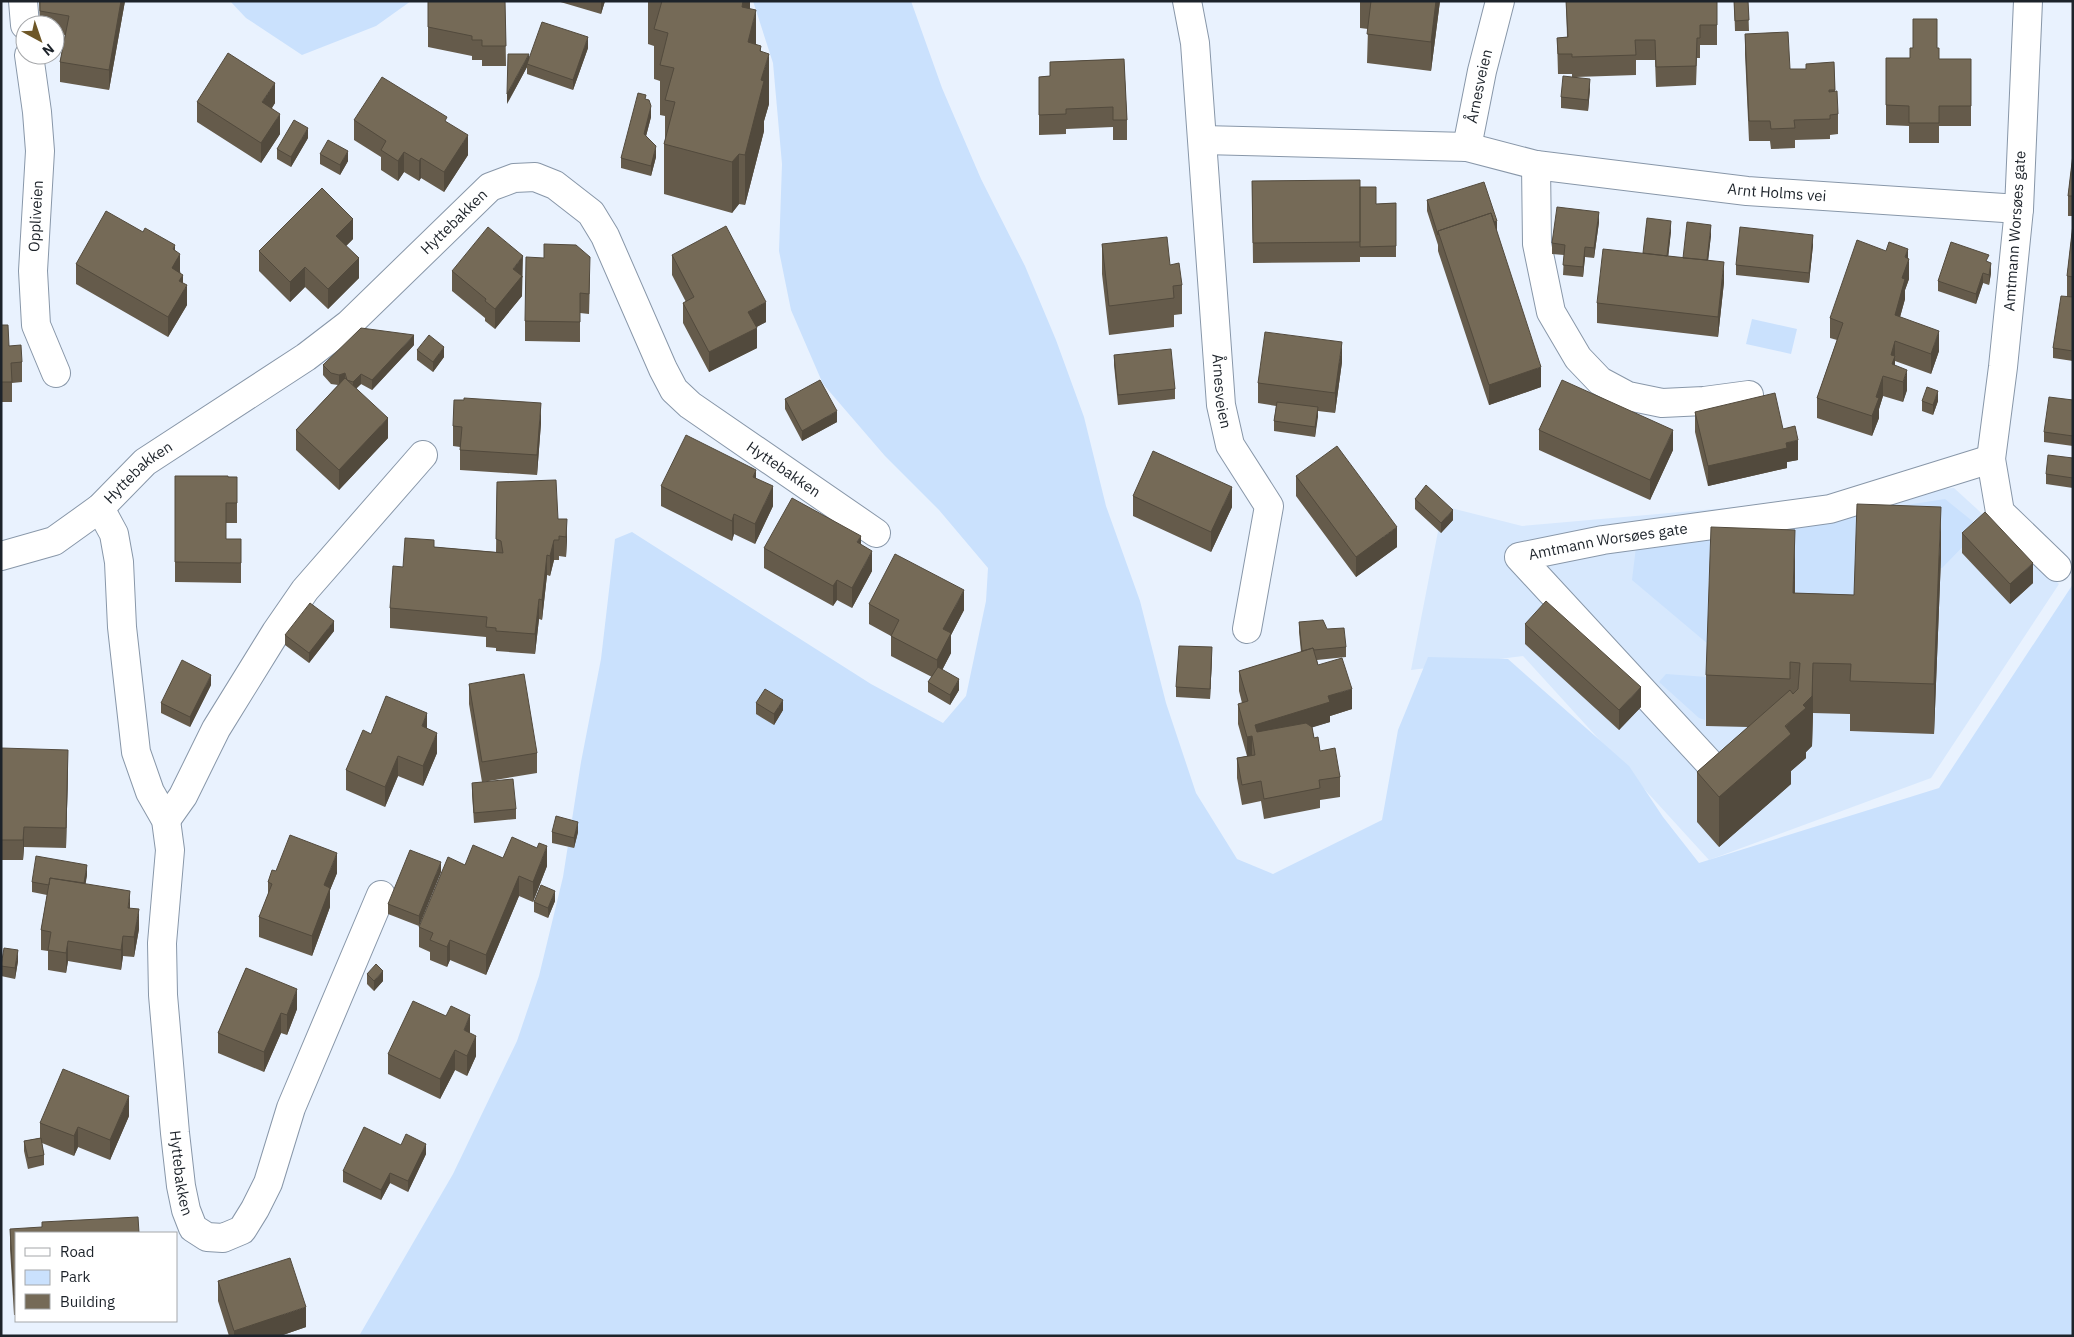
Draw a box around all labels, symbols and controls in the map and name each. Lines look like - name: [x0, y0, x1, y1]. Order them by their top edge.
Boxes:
- north arrow: [15, 15, 65, 65]
- text: N: [39, 40, 58, 60]
- street label: Årnesveien: [1462, 47, 1496, 125]
- street label: Amtmann Worsøes gate: [1999, 150, 2030, 312]
- street label: Arnt Holms vei: [1727, 179, 1827, 205]
- street label: Oppliveien: [24, 180, 47, 252]
- street label: Hyttebakken: [416, 185, 491, 258]
- street label: Årnesveien: [1208, 353, 1236, 430]
- street label: Hyttebakken: [99, 437, 176, 508]
- street label: Hyttebakken: [743, 437, 824, 501]
- street label: Amtmann Worsøes gate: [1527, 519, 1689, 564]
- street label: Hyttebakken: [166, 1129, 197, 1218]
- legend: [15, 1232, 178, 1322]
- text: Road: [60, 1242, 95, 1261]
- text: Park: [60, 1267, 90, 1286]
- text: Building: [60, 1292, 115, 1311]

